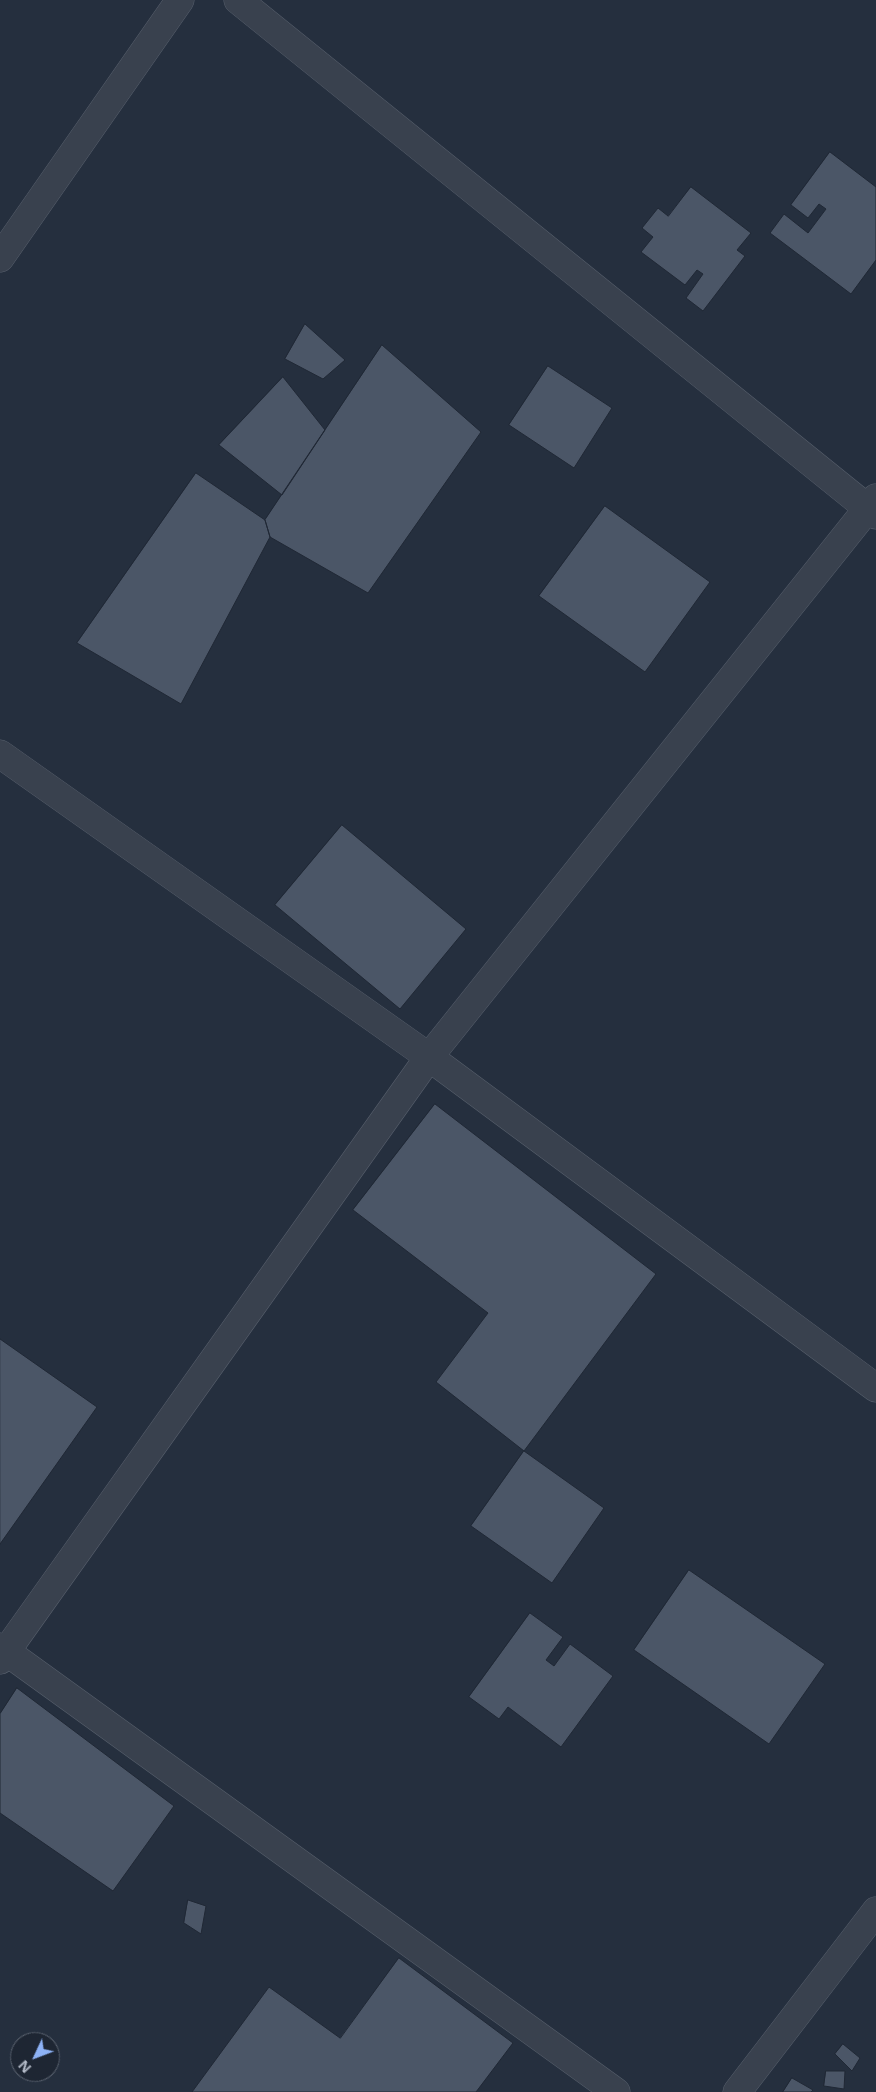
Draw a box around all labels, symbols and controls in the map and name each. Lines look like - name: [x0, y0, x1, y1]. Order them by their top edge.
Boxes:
- north arrow: [10, 2032, 60, 2082]
- text: N: [14, 2056, 35, 2078]

